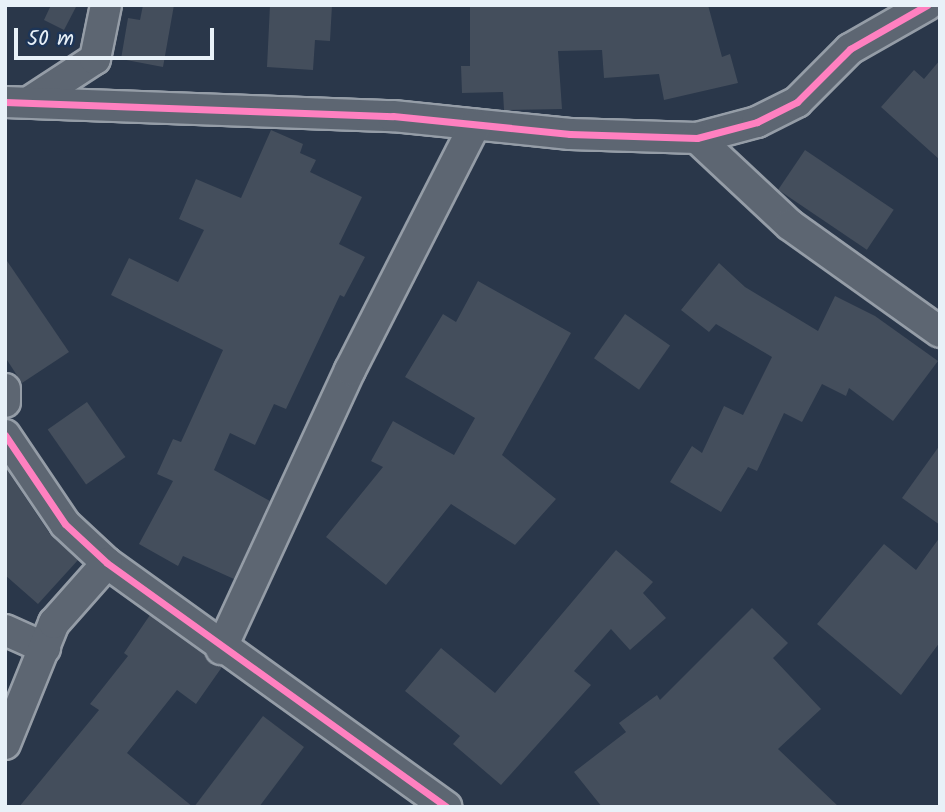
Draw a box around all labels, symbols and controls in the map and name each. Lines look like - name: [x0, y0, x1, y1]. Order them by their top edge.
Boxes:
- scale bar: [18, 14, 217, 58]
- text: 50 m: [27, 23, 74, 56]

